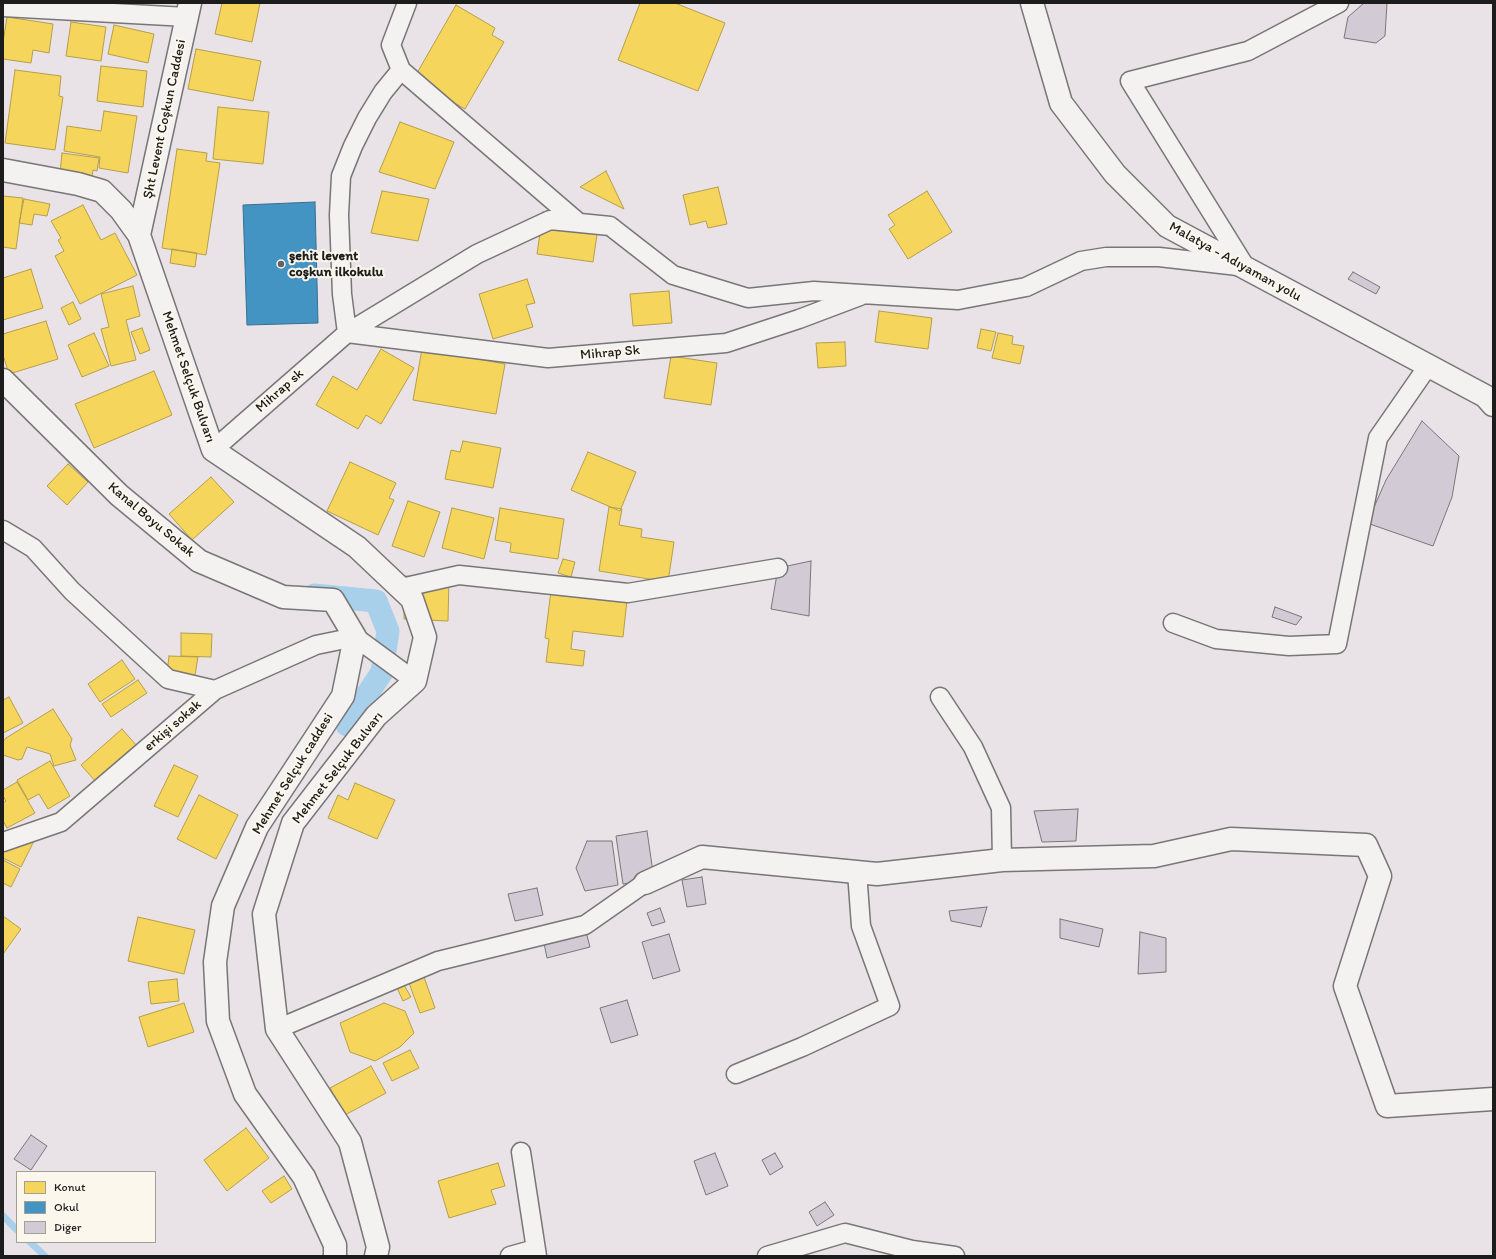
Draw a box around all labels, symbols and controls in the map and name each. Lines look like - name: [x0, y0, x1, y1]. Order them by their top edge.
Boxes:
- street label: Şht Levent Coşkun Caddesi: [140, 38, 190, 200]
- street label: Malatya - Adıyaman yolu: [1166, 219, 1304, 305]
- place label: şehit levent coşkun ilkokulu: [289, 248, 383, 280]
- marker: şehit levent coşkun ilkokulu: [276, 259, 286, 269]
- street label: Mehmet Selçuk Bulvarı: [158, 309, 218, 445]
- street label: Mihrap Sk: [579, 342, 641, 364]
- street label: Mihrap sk: [253, 366, 307, 416]
- street label: Kanal Boyu Sokak: [104, 479, 198, 561]
- street label: erkişi sokak: [141, 697, 205, 755]
- street label: Mehmet Selçuk Bulvarı: [289, 709, 387, 827]
- street label: Mehmet Selçuk caddesi: [249, 710, 337, 838]
- legend: [16, 1171, 156, 1243]
- text: Konut: [54, 1180, 86, 1194]
- text: Okul: [54, 1200, 79, 1214]
- text: Diğer: [54, 1220, 82, 1234]

